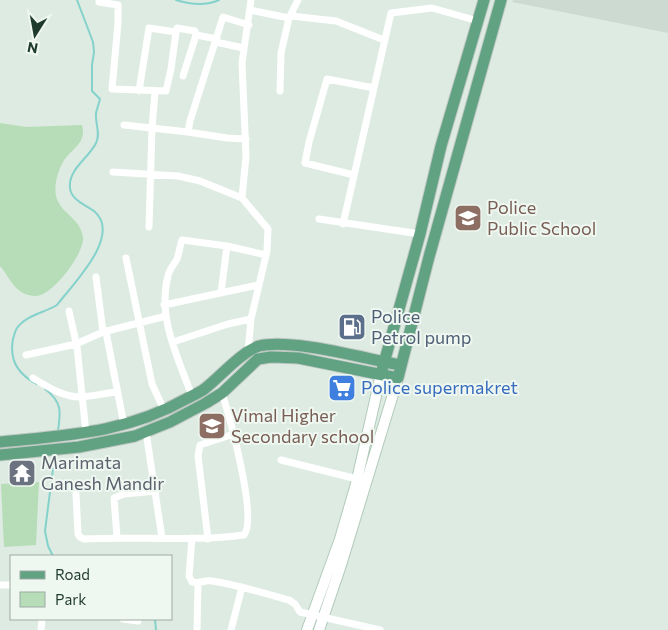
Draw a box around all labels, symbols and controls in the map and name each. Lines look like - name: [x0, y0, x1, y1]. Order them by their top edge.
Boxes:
- north arrow: [10, 10, 60, 60]
- text: N: [26, 39, 39, 58]
- place label: Police Public School: [487, 196, 596, 239]
- school or university icon: Police Public School: [453, 203, 483, 233]
- place label: Police Petrol pump: [371, 305, 471, 348]
- fuel station icon: Police Petrol pump: [337, 312, 367, 342]
- supermarket icon: Police supermakret: [327, 373, 357, 403]
- place label: Police supermakret: [361, 376, 518, 398]
- place label: Vimal Higher Secondary school: [231, 404, 374, 447]
- school or university icon: Vimal Higher Secondary school: [197, 411, 227, 441]
- place label: Marimata Ganesh Mandir: [41, 451, 164, 494]
- temple icon: Marimata Ganesh Mandir: [7, 458, 37, 488]
- legend: [10, 555, 172, 620]
- text: Road: [55, 565, 90, 583]
- text: Park: [55, 590, 86, 608]

